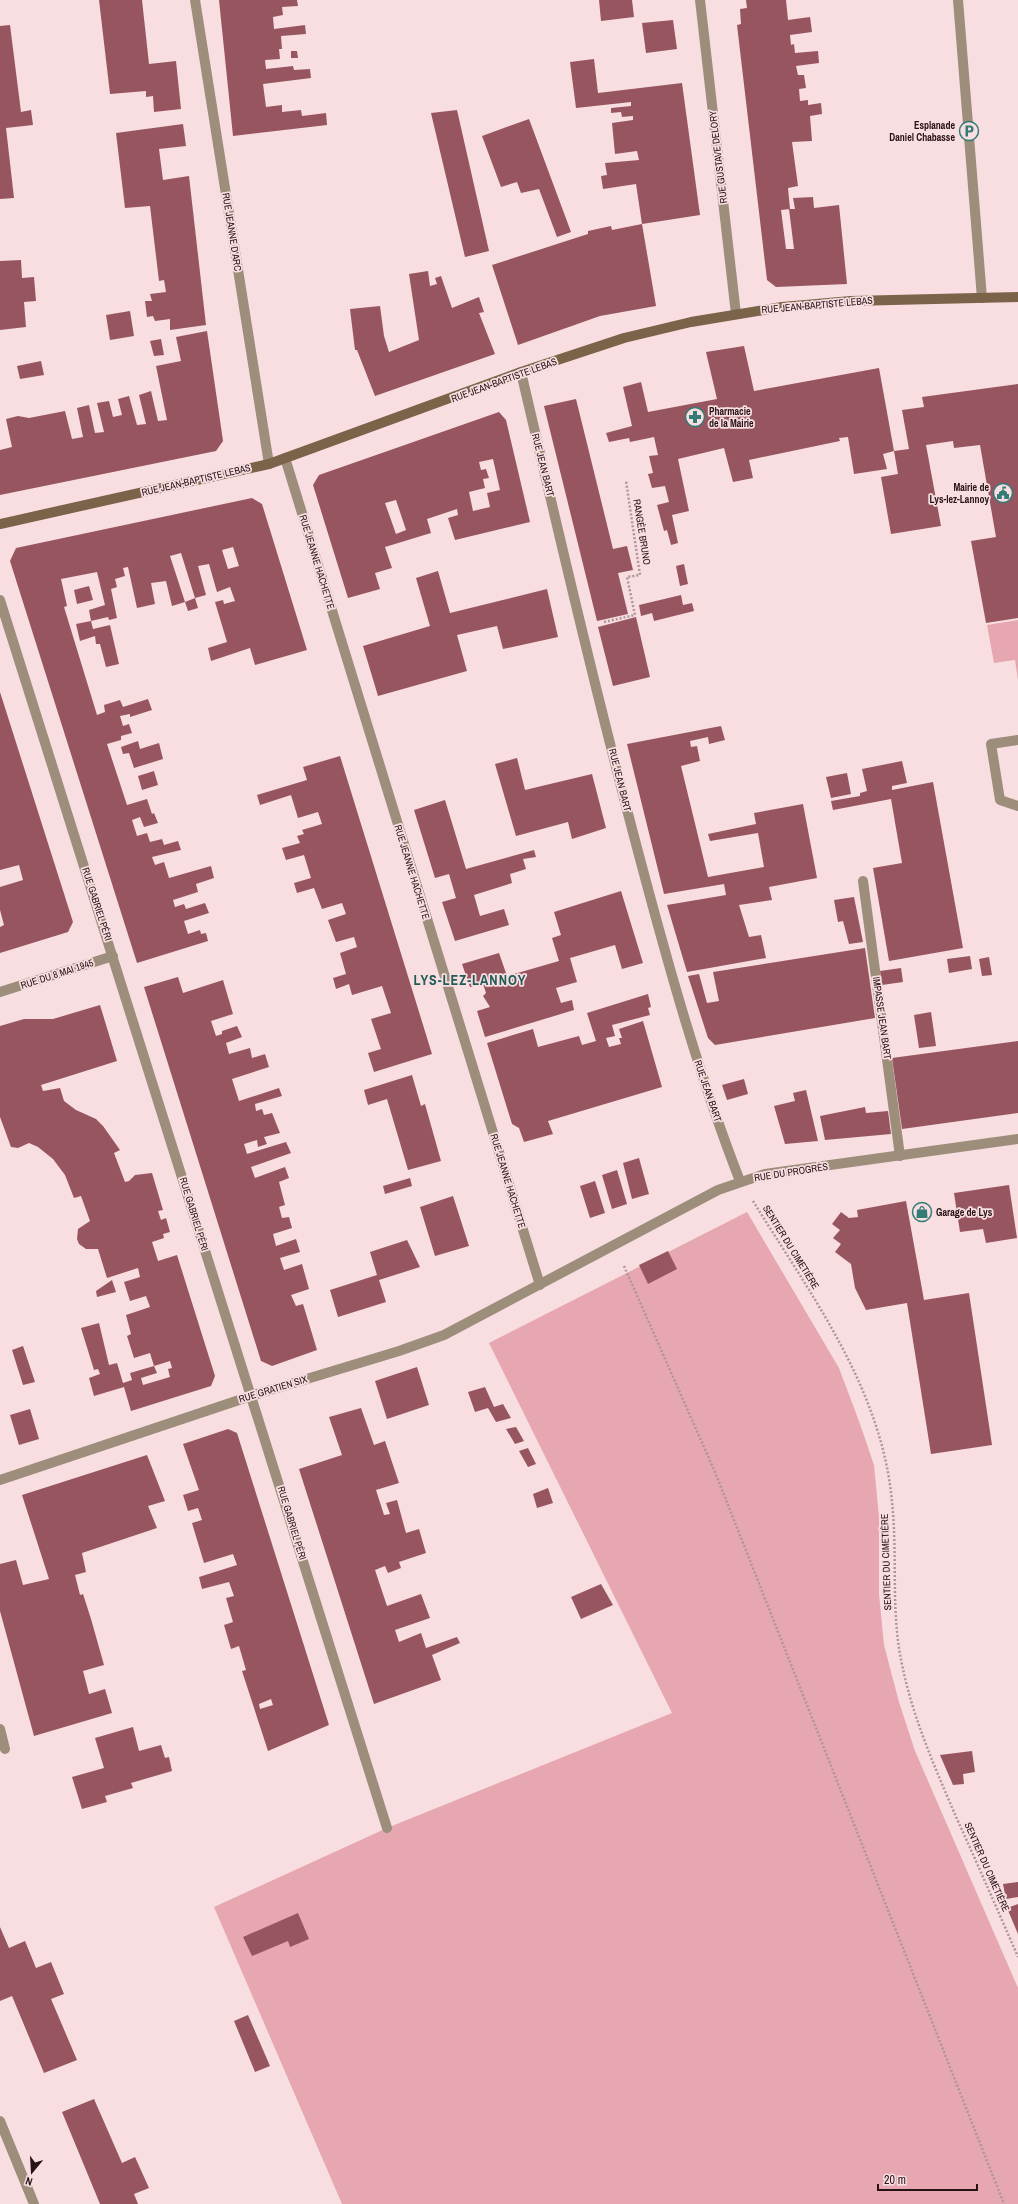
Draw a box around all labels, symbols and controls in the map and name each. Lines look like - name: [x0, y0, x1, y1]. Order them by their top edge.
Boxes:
- street label: RUE GUSTAVE DELORY: [706, 109, 730, 204]
- place label: Esplanade Daniel Chabasse: [889, 119, 955, 144]
- parking icon: Esplanade Daniel Chabasse: [958, 120, 980, 142]
- street label: RUE JEANNE D'ARC: [219, 192, 245, 272]
- street label: RUE JEAN-BAPTISTE LEBAS: [761, 294, 874, 316]
- street label: RUE JEAN-BAPTISTE LEBAS: [449, 355, 559, 405]
- place label: Pharmacie de la Mairie: [709, 405, 754, 430]
- pharmacy icon: Pharmacie de la Mairie: [684, 406, 706, 428]
- street label: RUE JEAN BART: [529, 432, 557, 498]
- street label: RUE JEAN-BAPTISTE LEBAS: [140, 461, 252, 499]
- place label: Mairie de Lys-lez-Lannoy: [930, 481, 989, 506]
- public building icon: Mairie de Lys-lez-Lannoy: [992, 482, 1014, 504]
- street label: RANGÉE BRUNO: [630, 498, 654, 566]
- street label: RUE JEANNE HACHETTE: [296, 513, 338, 611]
- street label: RUE JEAN BART: [606, 747, 634, 813]
- street label: RUE JEANNE HACHETTE: [391, 823, 433, 921]
- street label: RUE GABRIEL PÉRI: [79, 866, 115, 942]
- street label: RUE DU 8 MAI 1945: [19, 956, 95, 992]
- district label: LYS-LEZ-LANNOY: [413, 971, 527, 989]
- street label: IMPASSE JEAN BART: [870, 976, 894, 1060]
- street label: RUE JEAN BART: [691, 1058, 725, 1124]
- street label: RUE JEANNE HACHETTE: [487, 1132, 529, 1230]
- street label: RUE DU PROGRÈS: [753, 1160, 829, 1184]
- street label: RUE GABRIEL PÉRI: [177, 1176, 211, 1252]
- shop icon: Garage de Lys: [911, 1201, 933, 1223]
- street label: SENTIER DU CIMETIÈRE: [760, 1203, 822, 1291]
- place label: Garage de Lys: [936, 1206, 993, 1219]
- street label: RUE GRATIEN SIX: [237, 1372, 309, 1406]
- street label: RUE GABRIEL PÉRI: [275, 1485, 309, 1561]
- street label: SENTIER DU CIMETIÈRE: [878, 1514, 894, 1610]
- street label: SENTIER DU CIMETIÈRE: [961, 1820, 1013, 1914]
- north arrow: [12, 2152, 52, 2192]
- scale bar: [878, 2166, 977, 2192]
- text: 20 m: [884, 2172, 906, 2188]
- text: N: [24, 2174, 34, 2189]

